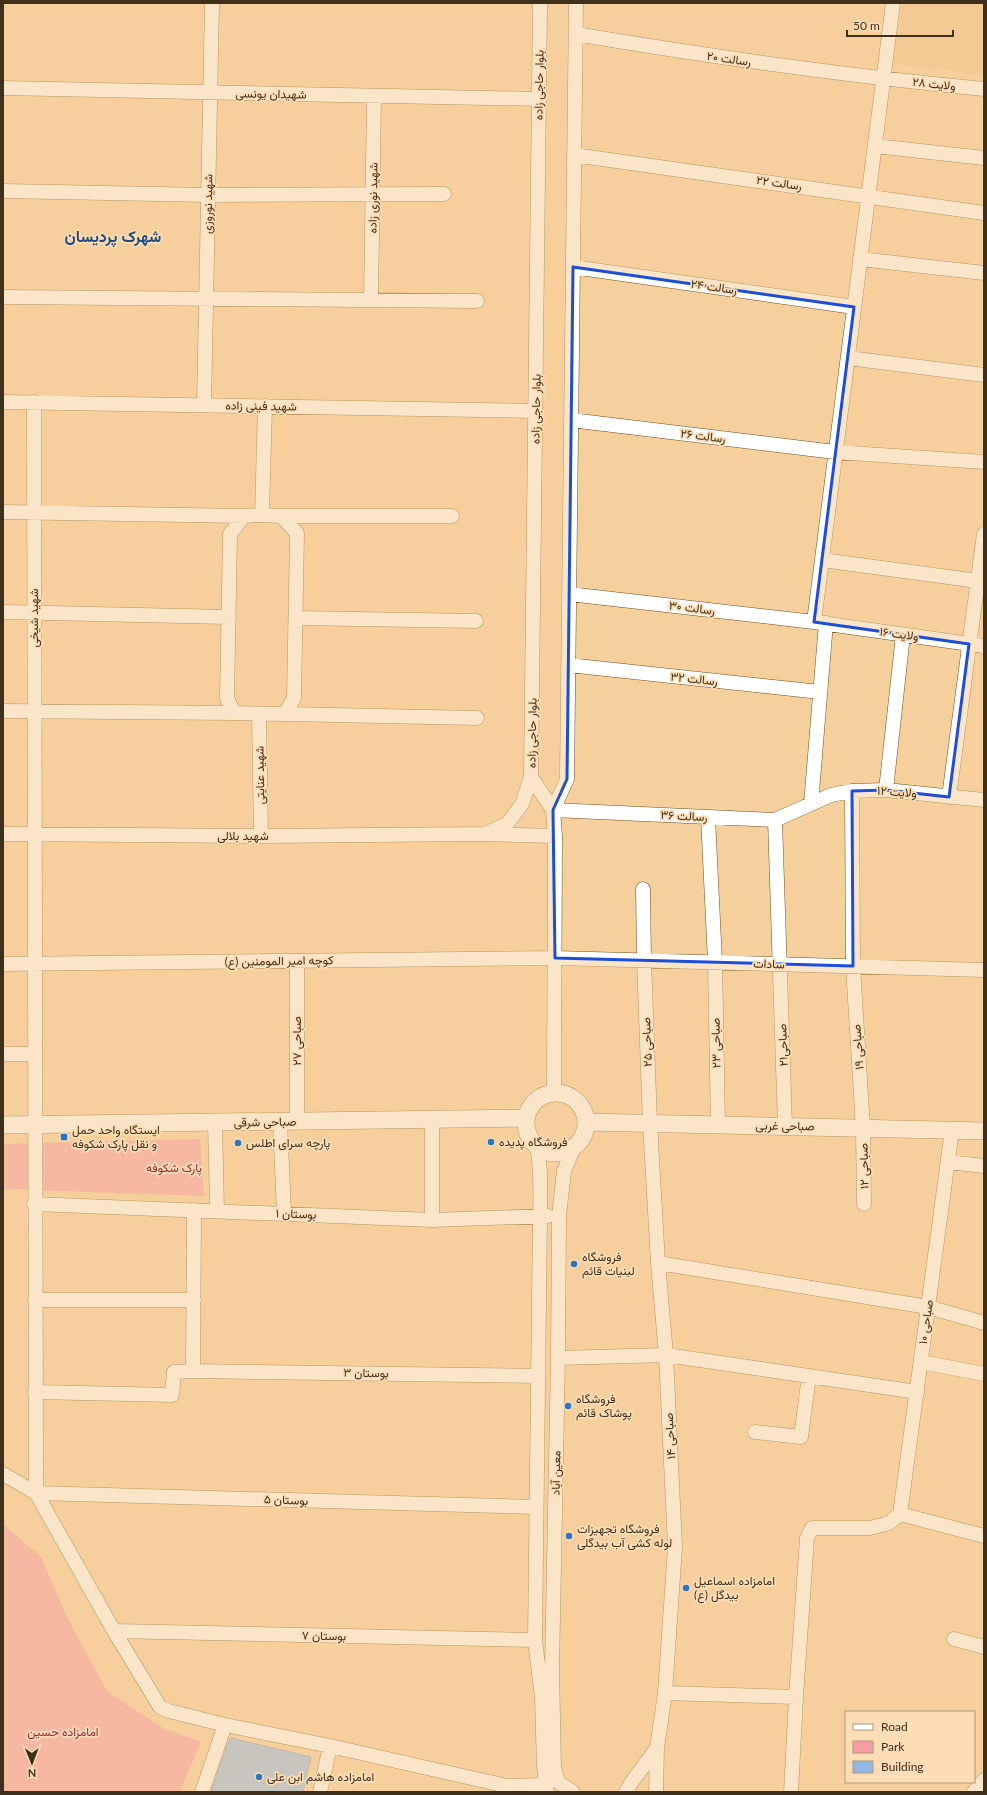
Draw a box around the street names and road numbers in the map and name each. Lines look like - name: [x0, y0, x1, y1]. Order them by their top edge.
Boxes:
- street label: رسالت ۲۰: [706, 48, 752, 70]
- street label: بلوار حاجی زاده: [530, 50, 548, 120]
- street label: ولایت ۲۸: [912, 74, 956, 94]
- street label: شهیدان یونسی: [235, 85, 307, 103]
- street label: شهید نوری زاده: [364, 162, 382, 234]
- street label: رسالت ۲۲: [755, 172, 803, 194]
- street label: شهید نوروزی: [199, 174, 217, 234]
- street label: رسالت ۲۴: [690, 276, 738, 298]
- street label: بلوار حاجی زاده: [527, 374, 545, 444]
- street label: شهید فینی زاده: [225, 397, 297, 415]
- street label: رسالت ۲۶: [679, 425, 727, 447]
- street label: شهید شیخی: [26, 588, 42, 648]
- street label: رسالت ۳۰: [668, 597, 716, 619]
- street label: ولایت ۱۶: [878, 623, 920, 645]
- street label: رسالت ۳۲: [669, 669, 719, 689]
- street label: بلوار حاجی زاده: [523, 698, 541, 768]
- street label: شهید عنایتی: [251, 746, 269, 804]
- street label: ولایت ۱۲: [877, 783, 917, 801]
- street label: رسالت ۳۶: [660, 807, 708, 825]
- street label: شهید بلالی: [217, 828, 269, 844]
- street label: کوچه امیر المومنین (ع): [224, 952, 334, 971]
- street label: سادات: [753, 955, 785, 972]
- street label: صباحی ۲۷: [289, 1016, 305, 1066]
- street label: صباحی ۲۵: [638, 1017, 656, 1067]
- street label: صباحی ۲۳: [708, 1018, 724, 1068]
- street label: صباحی۲۱: [774, 1023, 792, 1067]
- street label: صباحی ۱۹: [848, 1024, 868, 1070]
- street label: صباحی شرقی: [233, 1113, 297, 1131]
- street label: صباحی غربی: [755, 1117, 815, 1135]
- street label: صباحی ۱۲: [856, 1143, 872, 1189]
- street label: بوستان ۱: [275, 1205, 317, 1223]
- street label: صباحی ۱۰: [915, 1299, 937, 1345]
- street label: بوستان ۳: [343, 1365, 389, 1381]
- street label: صباحی ۱۴: [661, 1412, 679, 1460]
- street label: معین آباد: [548, 1450, 564, 1496]
- street label: بوستان ۵: [264, 1491, 308, 1509]
- street label: بوستان ۷: [302, 1628, 346, 1644]

